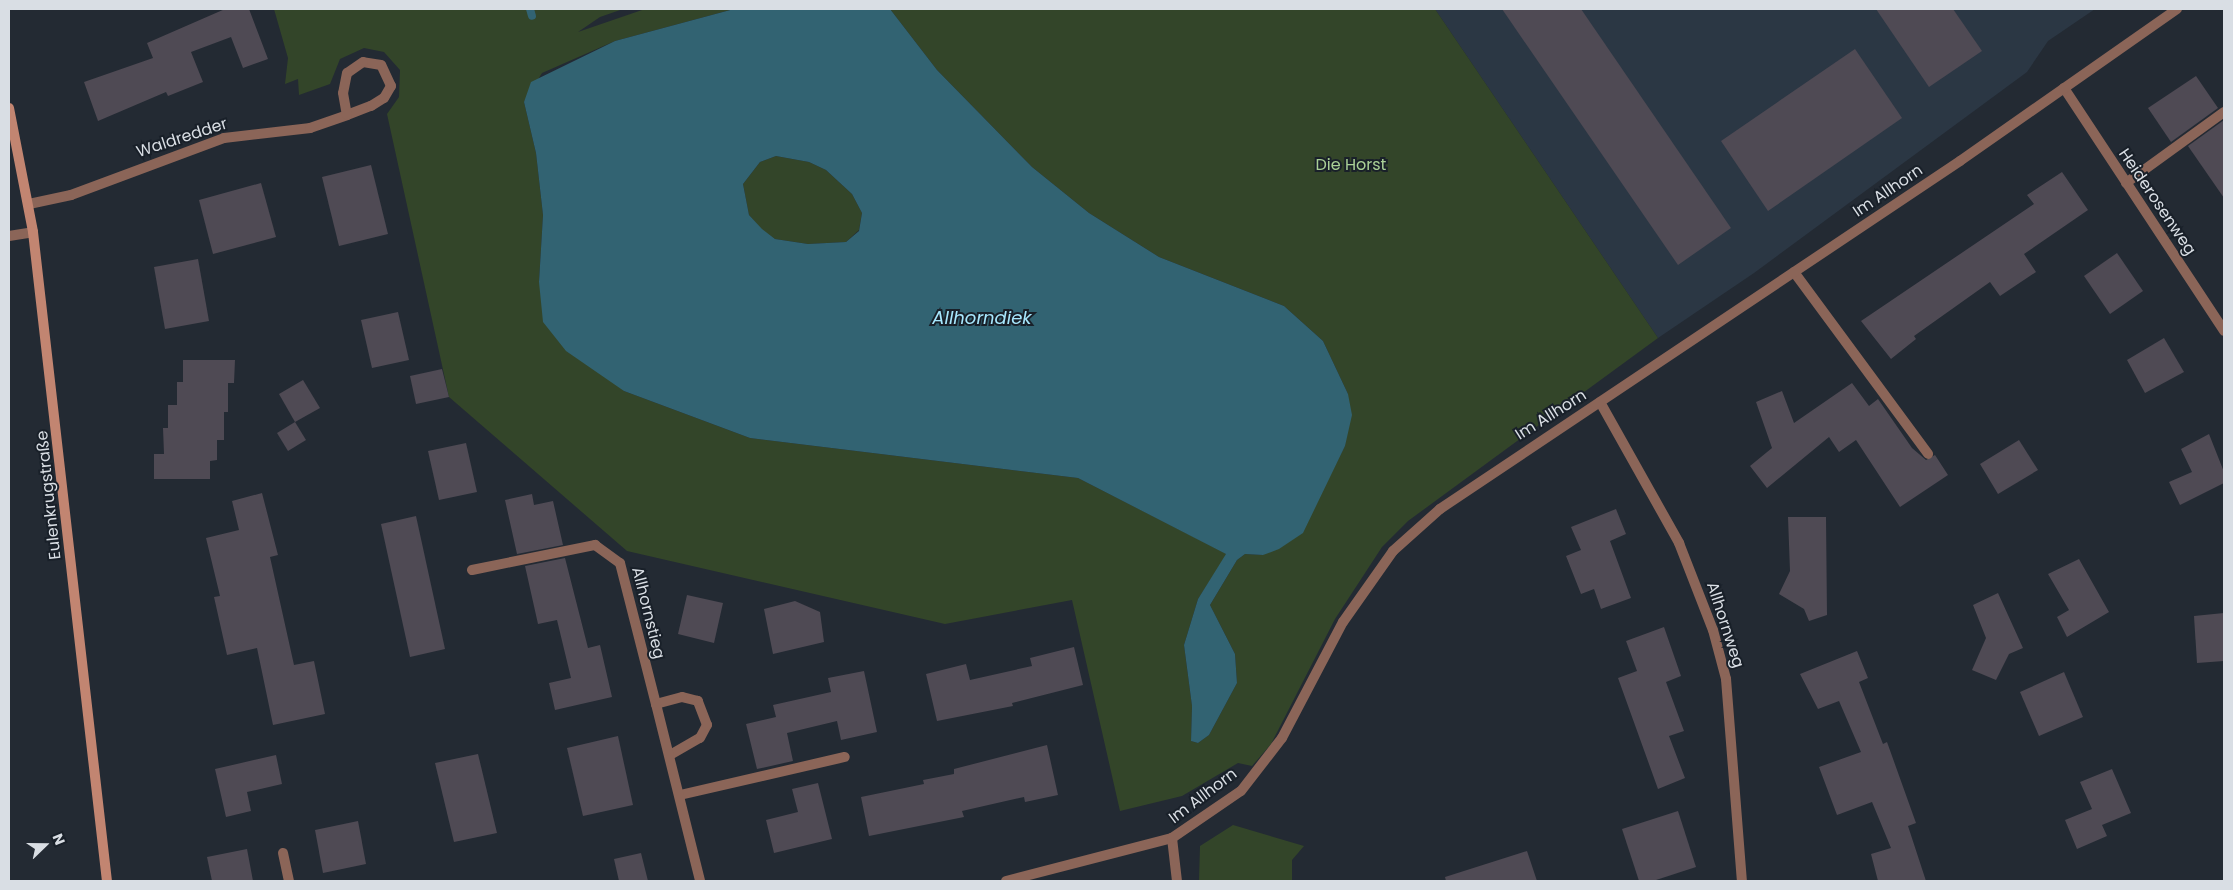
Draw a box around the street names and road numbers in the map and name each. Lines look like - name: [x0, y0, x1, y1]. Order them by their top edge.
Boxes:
- street label: Waldredder: [134, 114, 230, 162]
- street label: Heiderosenweg: [2114, 145, 2200, 259]
- street label: Im Allhorn: [1849, 161, 1927, 221]
- street label: Im Allhorn: [1512, 386, 1590, 444]
- street label: Eulenkrugstraße: [33, 430, 65, 560]
- street label: Allhornstieg: [627, 565, 669, 661]
- street label: Allhornweg: [1702, 580, 1748, 670]
- street label: Im Allhorn: [1165, 764, 1241, 828]

